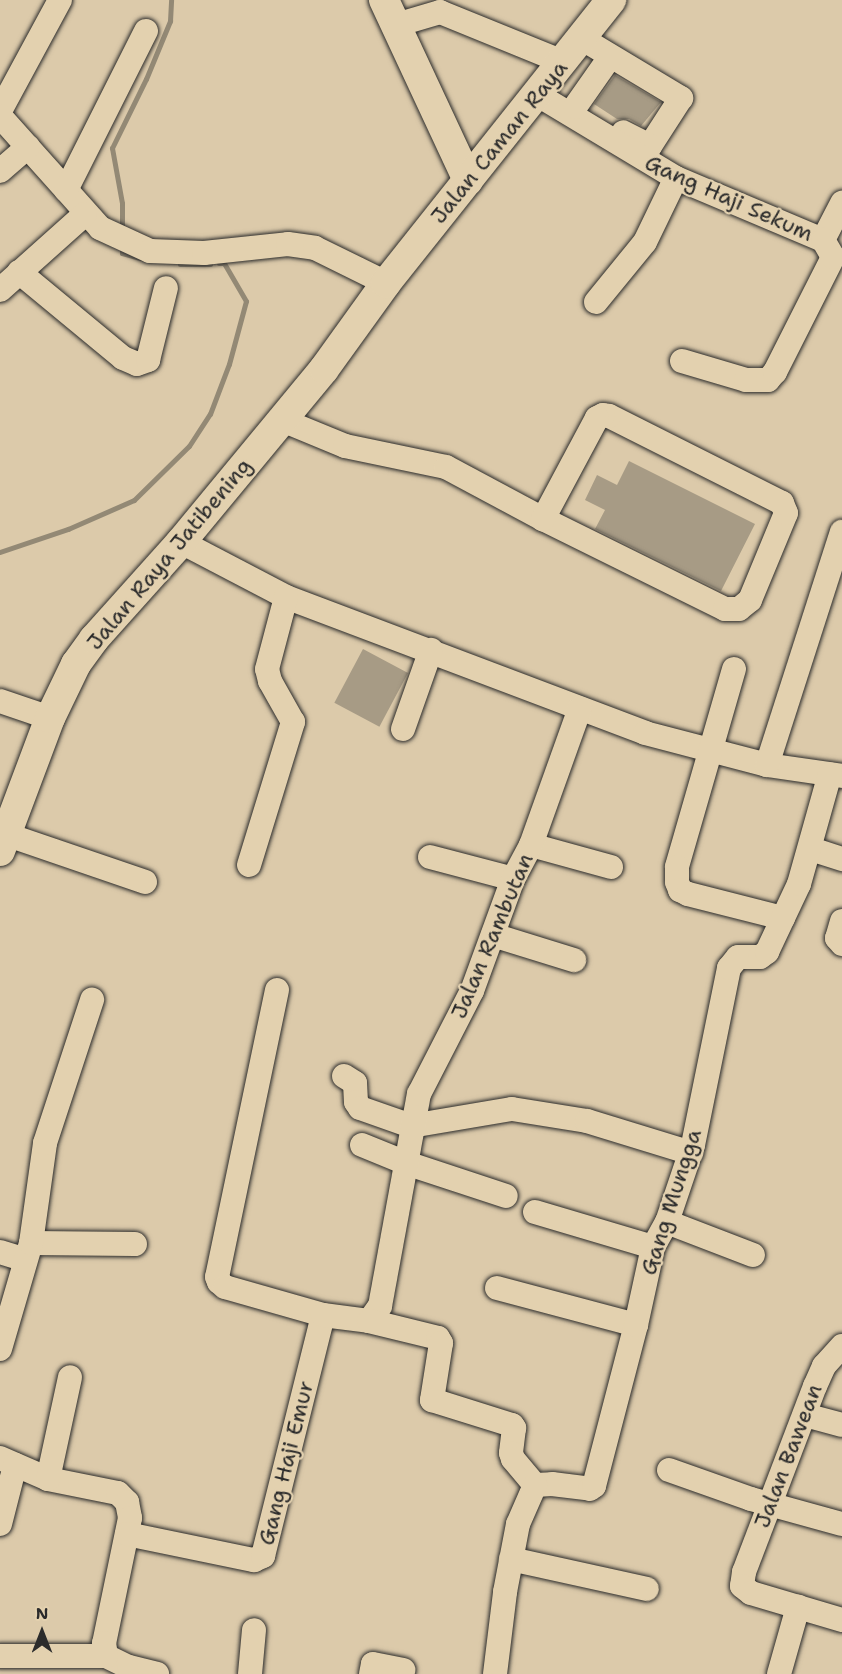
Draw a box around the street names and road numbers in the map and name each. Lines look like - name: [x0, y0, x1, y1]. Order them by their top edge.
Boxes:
- street label: Jalan Caman Raya: [425, 55, 573, 229]
- street label: Gang Haji Sekum: [641, 149, 817, 247]
- street label: Jalan Raya Jatibening: [81, 453, 257, 655]
- street label: Jalan Rambutan: [445, 849, 539, 1023]
- street label: Gang Mungga: [635, 1126, 707, 1278]
- street label: Gang Haji Emur: [253, 1378, 319, 1548]
- street label: Jalan Bawean: [748, 1380, 828, 1532]

